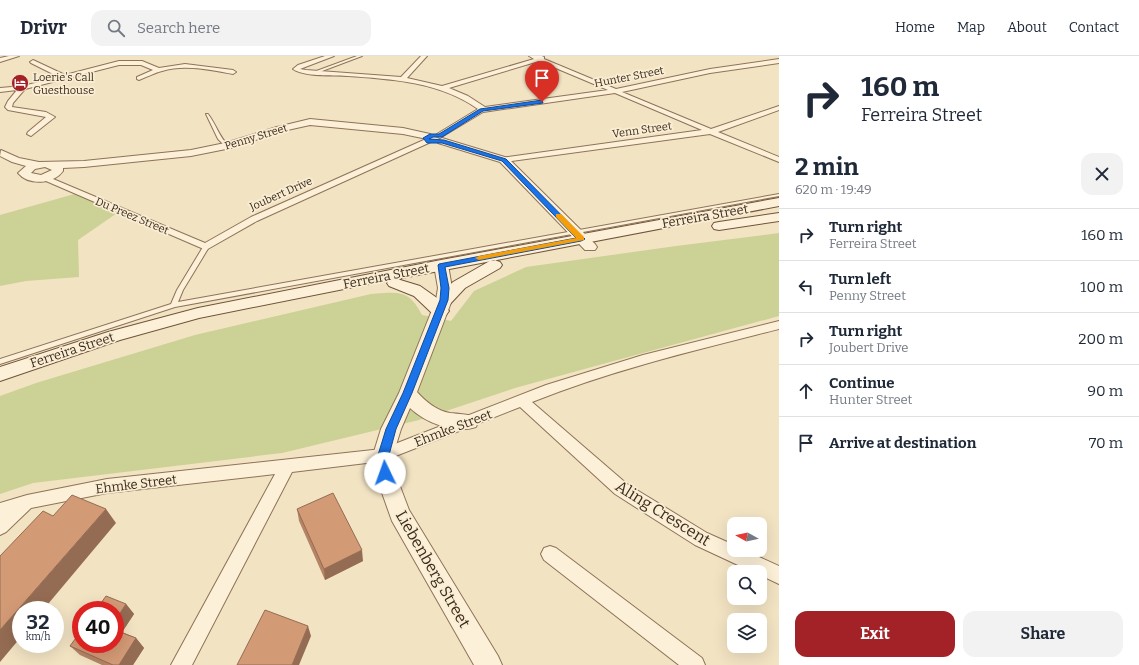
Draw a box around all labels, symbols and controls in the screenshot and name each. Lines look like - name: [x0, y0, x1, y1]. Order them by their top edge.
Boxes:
- search box: [91, 10, 371, 46]
- text: Drivr: [20, 16, 67, 39]
- icon: search: [105, 17, 127, 39]
- text: Search here: [137, 19, 220, 37]
- text: Home: [895, 19, 935, 36]
- text: Map: [957, 19, 985, 36]
- text: About: [1007, 19, 1047, 36]
- text: Contact: [1069, 19, 1119, 36]
- pin: [525, 61, 559, 102]
- street label: Hunter Street: [593, 64, 665, 90]
- icon: arrive: [531, 67, 553, 89]
- text: 160 m: [861, 70, 939, 103]
- place label: Loerie's Call Guesthouse: [33, 71, 94, 97]
- icon: right: [795, 72, 847, 124]
- hotel icon: Loerie's Call Guesthouse: [10, 73, 30, 93]
- text: Ferreira Street: [861, 104, 982, 126]
- street label: Venn Street: [611, 119, 673, 141]
- street label: Penny Street: [223, 121, 289, 153]
- text: 2 min: [795, 153, 859, 181]
- button: close: [1081, 153, 1123, 195]
- street label: Joubert Drive: [247, 174, 314, 214]
- text: 620 m · 19:49: [795, 182, 872, 197]
- street label: Du Preez Street: [93, 195, 171, 237]
- street label: Ferreira Street: [661, 201, 750, 231]
- text: Turn right: [829, 218, 902, 236]
- icon: right: [795, 224, 817, 246]
- text: 160 m: [1081, 226, 1123, 244]
- text: Ferreira Street: [829, 236, 917, 251]
- street label: Ferreira Street: [342, 260, 431, 292]
- text: Turn left: [829, 270, 891, 288]
- icon: left: [795, 276, 817, 298]
- text: 100 m: [1080, 278, 1123, 296]
- text: Penny Street: [829, 288, 906, 303]
- text: Turn right: [829, 322, 902, 340]
- icon: right: [795, 328, 817, 350]
- street label: Ferreira Street: [28, 329, 116, 371]
- text: 200 m: [1078, 330, 1123, 348]
- text: Joubert Drive: [829, 340, 908, 355]
- text: Continue: [829, 374, 895, 392]
- icon: ahead: [795, 380, 817, 402]
- text: 90 m: [1087, 382, 1123, 400]
- text: Hunter Street: [829, 392, 912, 407]
- street label: Ehmke Street: [412, 406, 494, 450]
- icon: arrive: [795, 432, 817, 454]
- text: Arrive at destination: [829, 434, 976, 452]
- text: 70 m: [1089, 434, 1123, 452]
- position arrow: [364, 452, 406, 494]
- street label: Ehmke Street: [94, 472, 178, 496]
- street label: Aling Crescent: [612, 476, 714, 550]
- street label: Liebenberg Street: [392, 507, 474, 631]
- north arrow: [727, 517, 767, 557]
- map controls: [727, 517, 767, 653]
- button: search: [727, 565, 767, 605]
- speed limit sign: 40: [72, 601, 124, 653]
- text: 32: [27, 610, 49, 634]
- button: Exit: [795, 611, 955, 657]
- button: Share: [963, 611, 1123, 657]
- button: layers: [727, 613, 767, 653]
- text: km/h: [26, 631, 50, 643]

